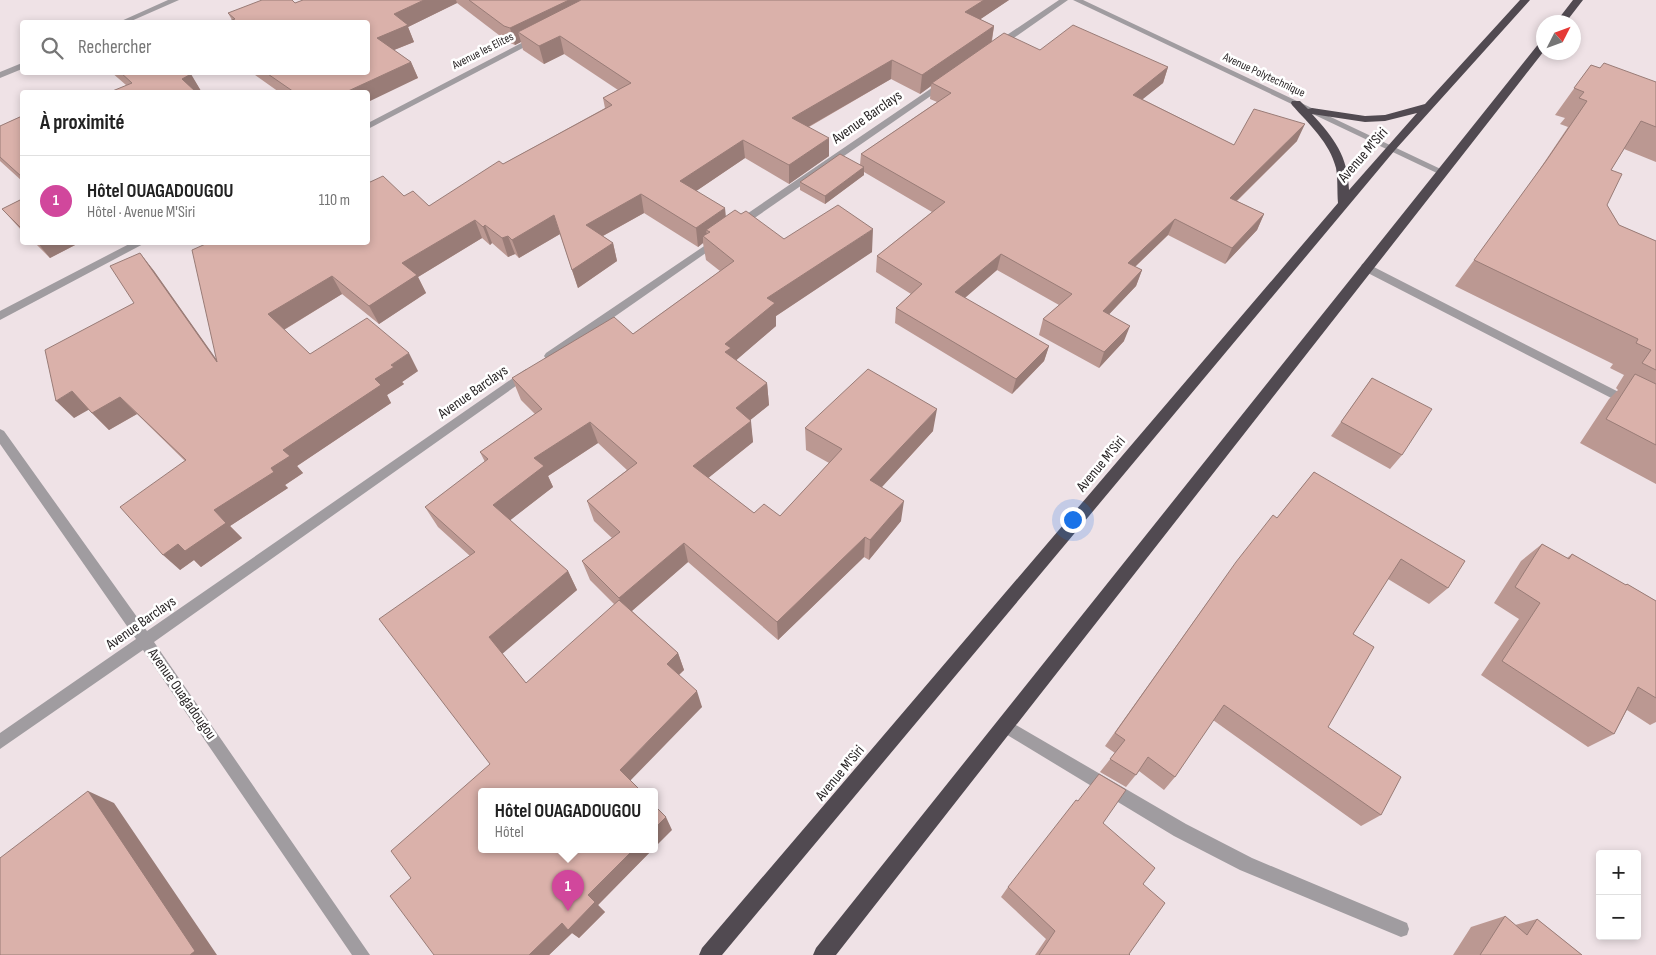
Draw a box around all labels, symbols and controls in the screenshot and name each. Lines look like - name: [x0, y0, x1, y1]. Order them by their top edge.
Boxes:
- north arrow: [1536, 15, 1581, 60]
- search box: [20, 20, 370, 75]
- street label: Avenue les Elites: [449, 29, 516, 73]
- icon: search: [38, 34, 66, 62]
- text: Rechercher: [78, 36, 152, 59]
- street label: Avenue Polytechnique: [1220, 49, 1308, 101]
- street label: Avenue Barclays: [827, 86, 906, 149]
- text: À proximité: [40, 110, 125, 135]
- street label: Avenue M'Siri: [1333, 123, 1392, 187]
- text: Hôtel OUAGADOUGOU: [87, 180, 233, 203]
- text: 1: [53, 191, 59, 210]
- text: 110 m: [319, 191, 350, 210]
- text: Hôtel · Avenue M'Siri: [87, 203, 195, 222]
- street label: Avenue Barclays: [433, 361, 512, 424]
- street label: Avenue M'Siri: [1072, 432, 1130, 496]
- your location: [1060, 507, 1086, 533]
- street label: Avenue Barclays: [101, 592, 180, 655]
- street label: Avenue Ouagadougou: [143, 644, 221, 743]
- street label: Avenue M'Siri: [811, 741, 869, 805]
- popup: [478, 788, 658, 853]
- text: Hôtel OUAGADOUGOU: [495, 800, 641, 823]
- text: Hôtel: [495, 823, 524, 842]
- map controls: [1596, 850, 1641, 940]
- button: +: [1596, 850, 1641, 895]
- pin: 1: [552, 870, 584, 911]
- button: −: [1596, 895, 1641, 940]

